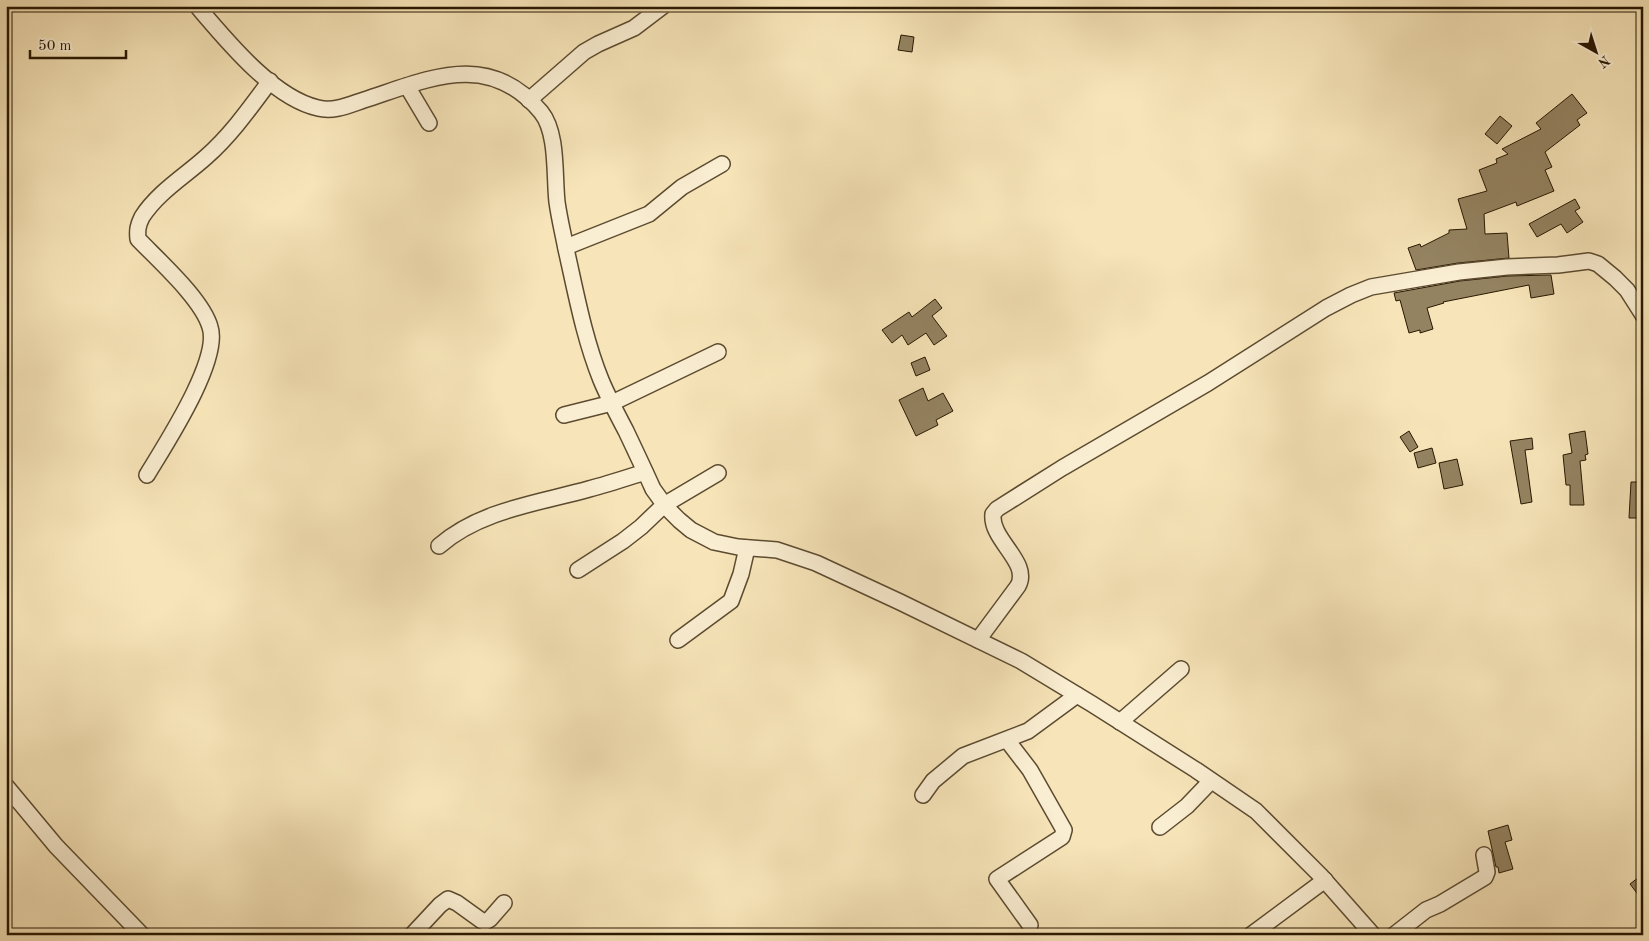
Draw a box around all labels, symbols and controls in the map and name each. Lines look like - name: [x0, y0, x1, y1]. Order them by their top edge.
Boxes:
- scale bar: [30, 28, 126, 60]
- north arrow: [1572, 28, 1622, 78]
- text: 50 m: [38, 39, 72, 54]
- text: N: [1595, 53, 1612, 70]

